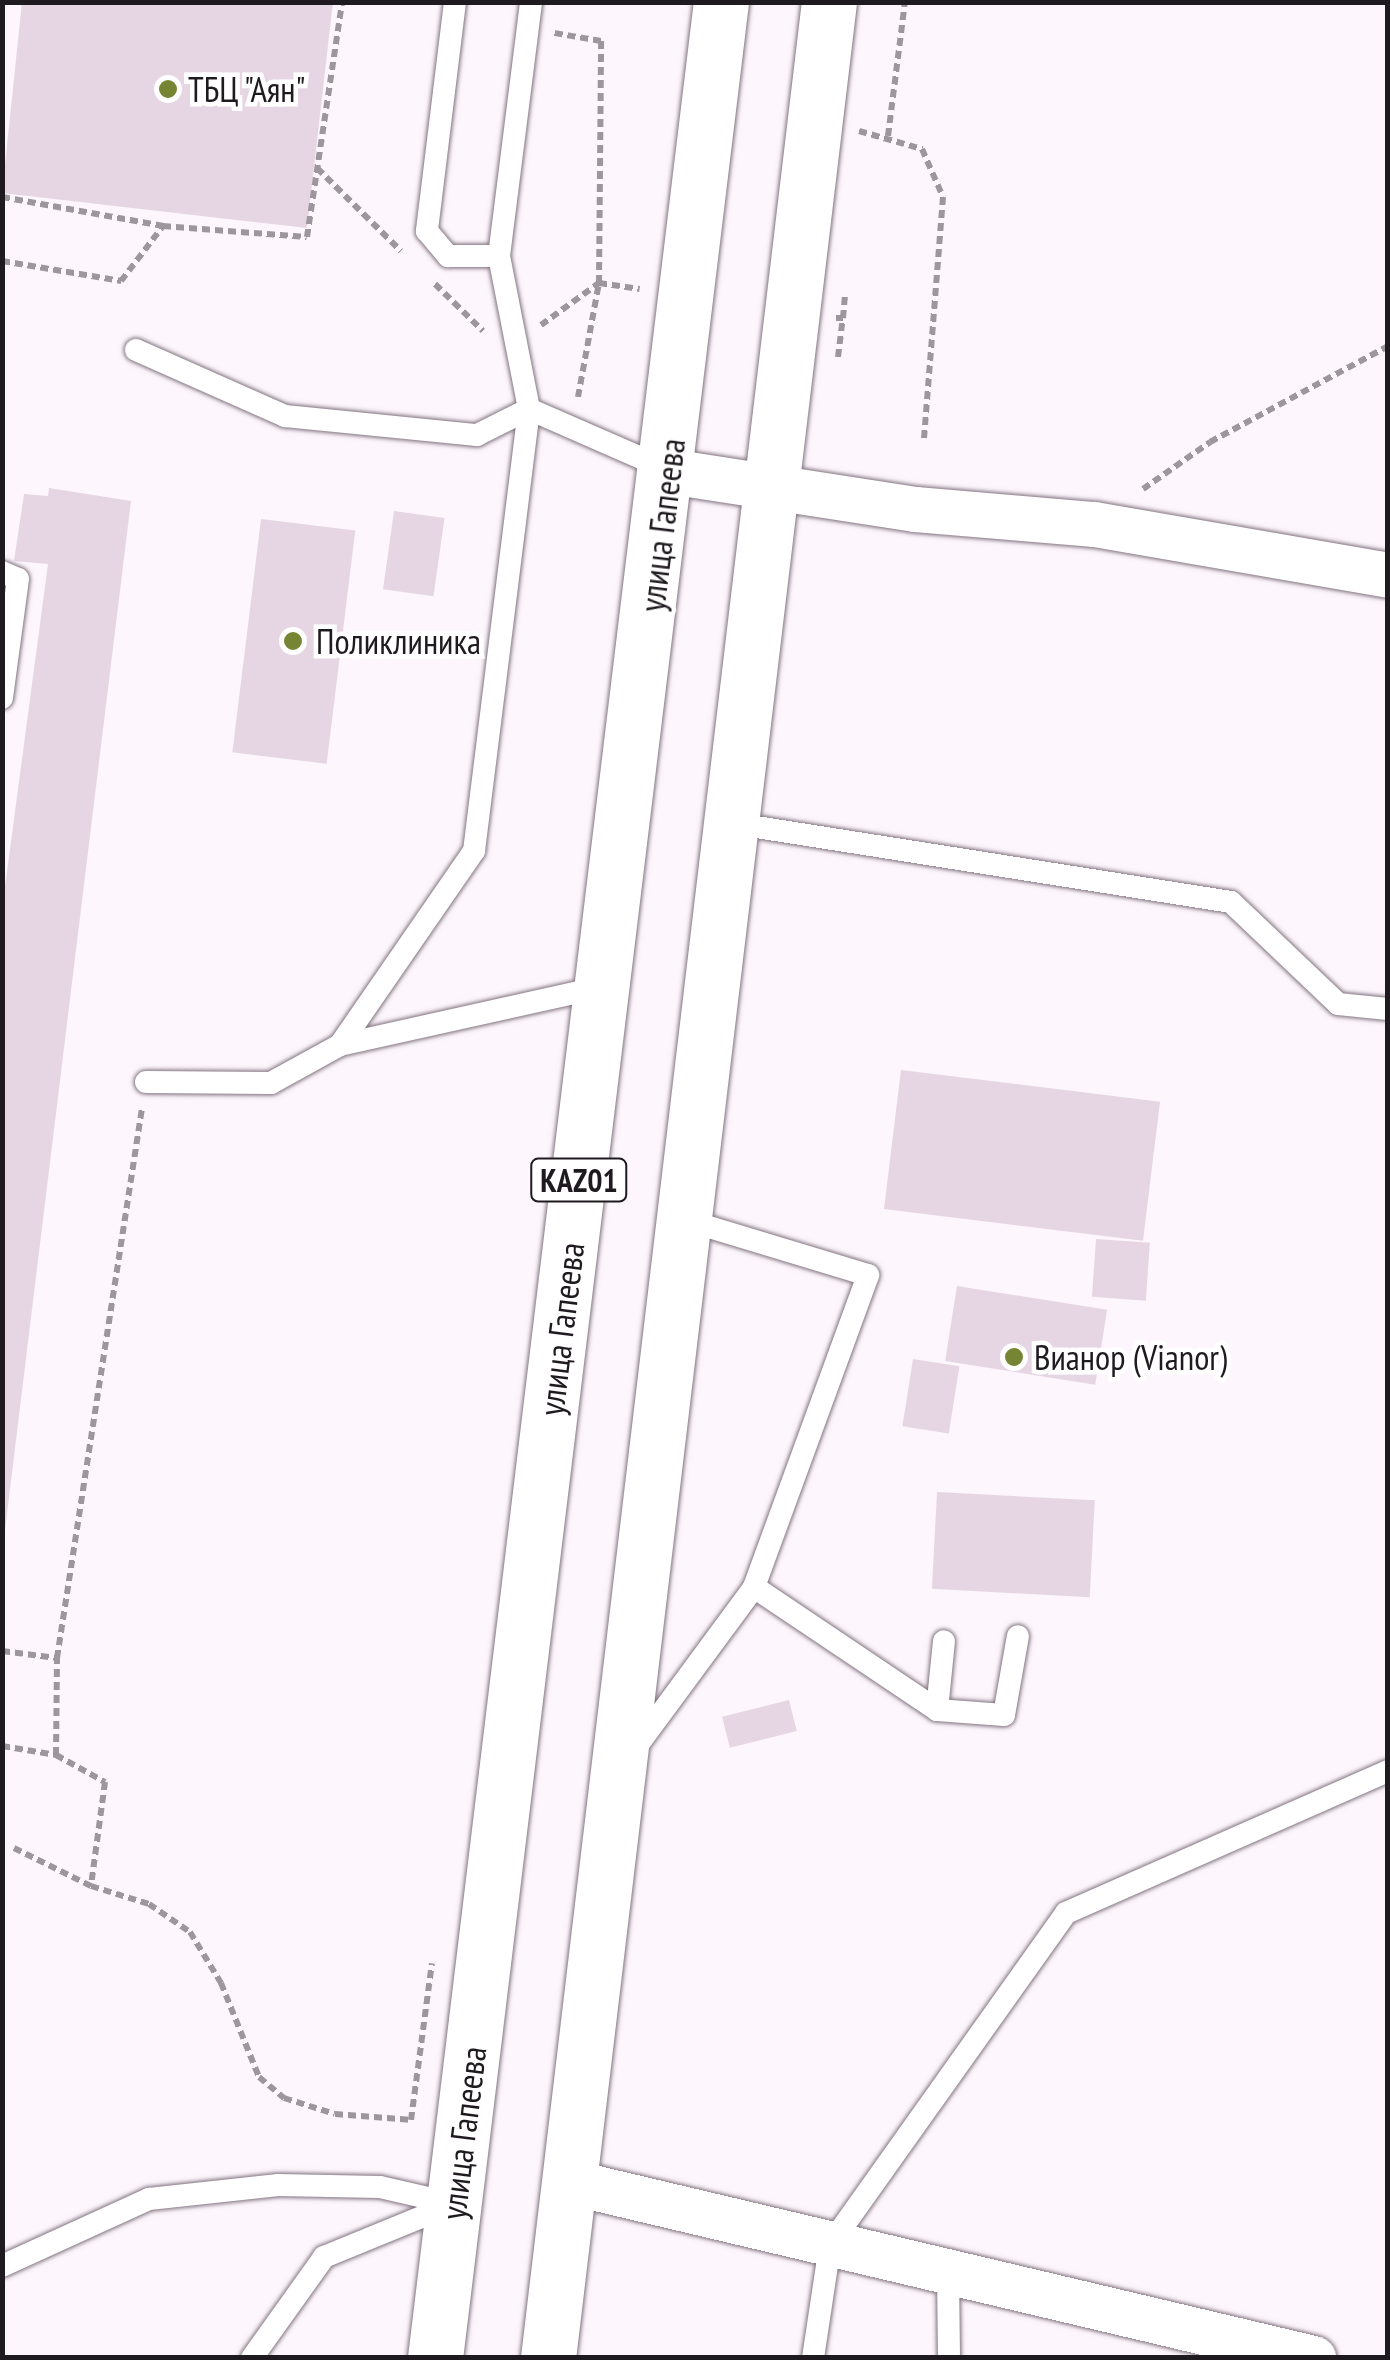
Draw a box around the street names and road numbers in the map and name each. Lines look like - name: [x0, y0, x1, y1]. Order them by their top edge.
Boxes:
- street label: улица Гапеева: [631, 436, 693, 614]
- road number: KАZ01: [529, 1153, 629, 1207]
- street label: улица Гапеева: [530, 1240, 592, 1418]
- street label: улица Гапеева: [432, 2044, 494, 2222]

